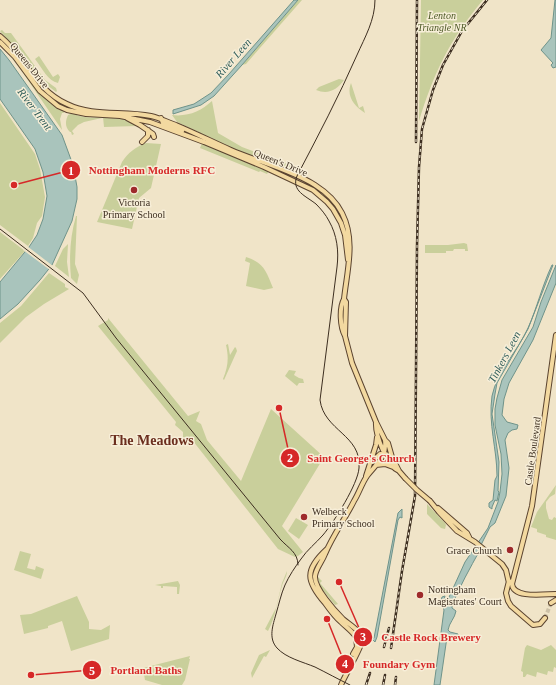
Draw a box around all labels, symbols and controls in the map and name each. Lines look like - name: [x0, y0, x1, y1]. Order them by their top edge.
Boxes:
- park label: Lenton Triangle NR: [417, 10, 467, 33]
- water label: River Leen: [212, 36, 254, 81]
- street label: Queens Drive: [8, 40, 52, 91]
- water label: River Trent: [15, 85, 55, 133]
- street label: Queen's Drive: [252, 147, 310, 178]
- callout: Nottingham Moderns RFC: [61, 159, 223, 182]
- text: 1: [68, 164, 74, 178]
- text: Nottingham Moderns RFC: [89, 164, 215, 176]
- marker: Victoria Primary School: [129, 185, 139, 195]
- place label: Victoria Primary School: [103, 197, 165, 220]
- water label: Tinkers Leen: [485, 329, 523, 385]
- street label: Castle Boulevard: [522, 416, 543, 486]
- district label: The Meadows: [110, 433, 194, 448]
- callout: Saint George's Church: [280, 447, 423, 470]
- text: 2: [287, 451, 293, 465]
- text: Saint George's Church: [307, 452, 415, 464]
- place label: Welbeck Primary School: [312, 506, 375, 529]
- marker: Welbeck Primary School: [299, 512, 309, 522]
- place label: Grace Church: [446, 545, 502, 556]
- marker: Grace Church: [505, 545, 515, 555]
- place label: Nottingham Magistrates' Court: [428, 584, 502, 607]
- marker: Nottingham Magistrates' Court: [415, 590, 425, 600]
- callout: Castle Rock Brewery: [353, 626, 488, 649]
- text: 3: [360, 630, 366, 644]
- text: Castle Rock Brewery: [381, 631, 481, 643]
- callout: Foundary Gym: [335, 653, 443, 676]
- text: 4: [342, 657, 348, 671]
- text: Foundary Gym: [363, 658, 435, 670]
- callout: Portland Baths: [82, 659, 189, 682]
- text: 5: [89, 664, 95, 678]
- text: Portland Baths: [110, 664, 182, 676]

